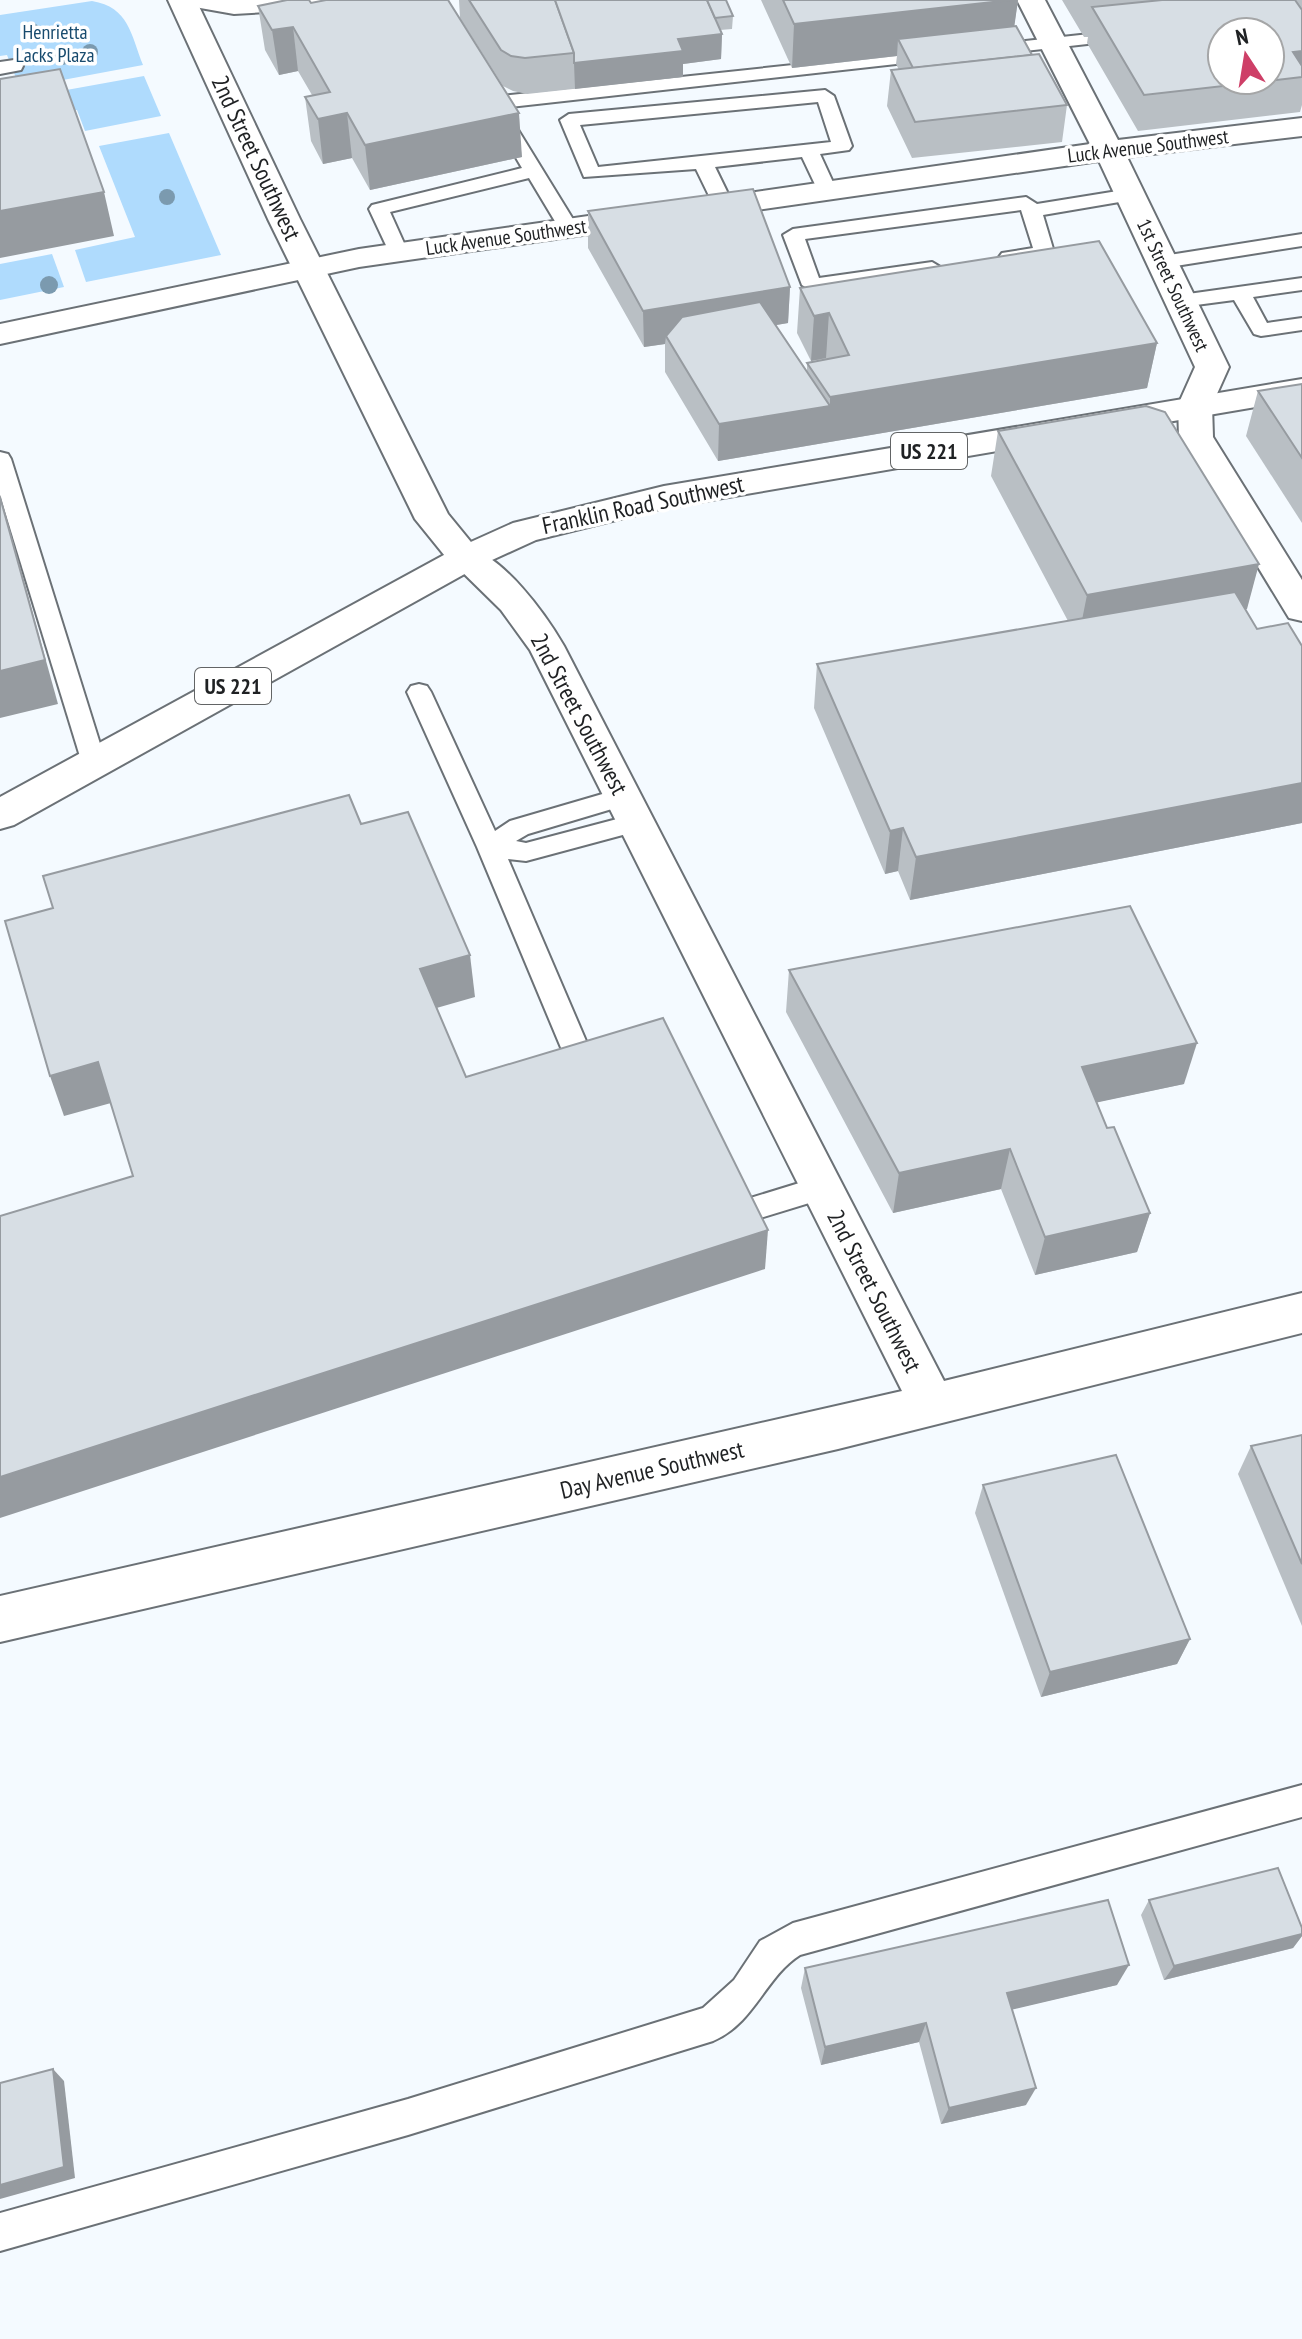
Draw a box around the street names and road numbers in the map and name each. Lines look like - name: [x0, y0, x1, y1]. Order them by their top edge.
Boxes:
- street label: 2nd Street Southwest: [205, 70, 308, 246]
- street label: Luck Avenue Southwest: [1066, 123, 1230, 169]
- street label: Luck Avenue Southwest: [424, 213, 588, 261]
- street label: 1st Street Southwest: [1131, 214, 1215, 356]
- road number: US 221: [891, 433, 967, 469]
- street label: Franklin Road Southwest: [539, 468, 747, 541]
- street label: 2nd Street Southwest: [524, 628, 635, 800]
- road number: US 221: [195, 668, 271, 704]
- street label: 2nd Street Southwest: [820, 1204, 929, 1378]
- street label: Day Avenue Southwest: [557, 1433, 747, 1506]

